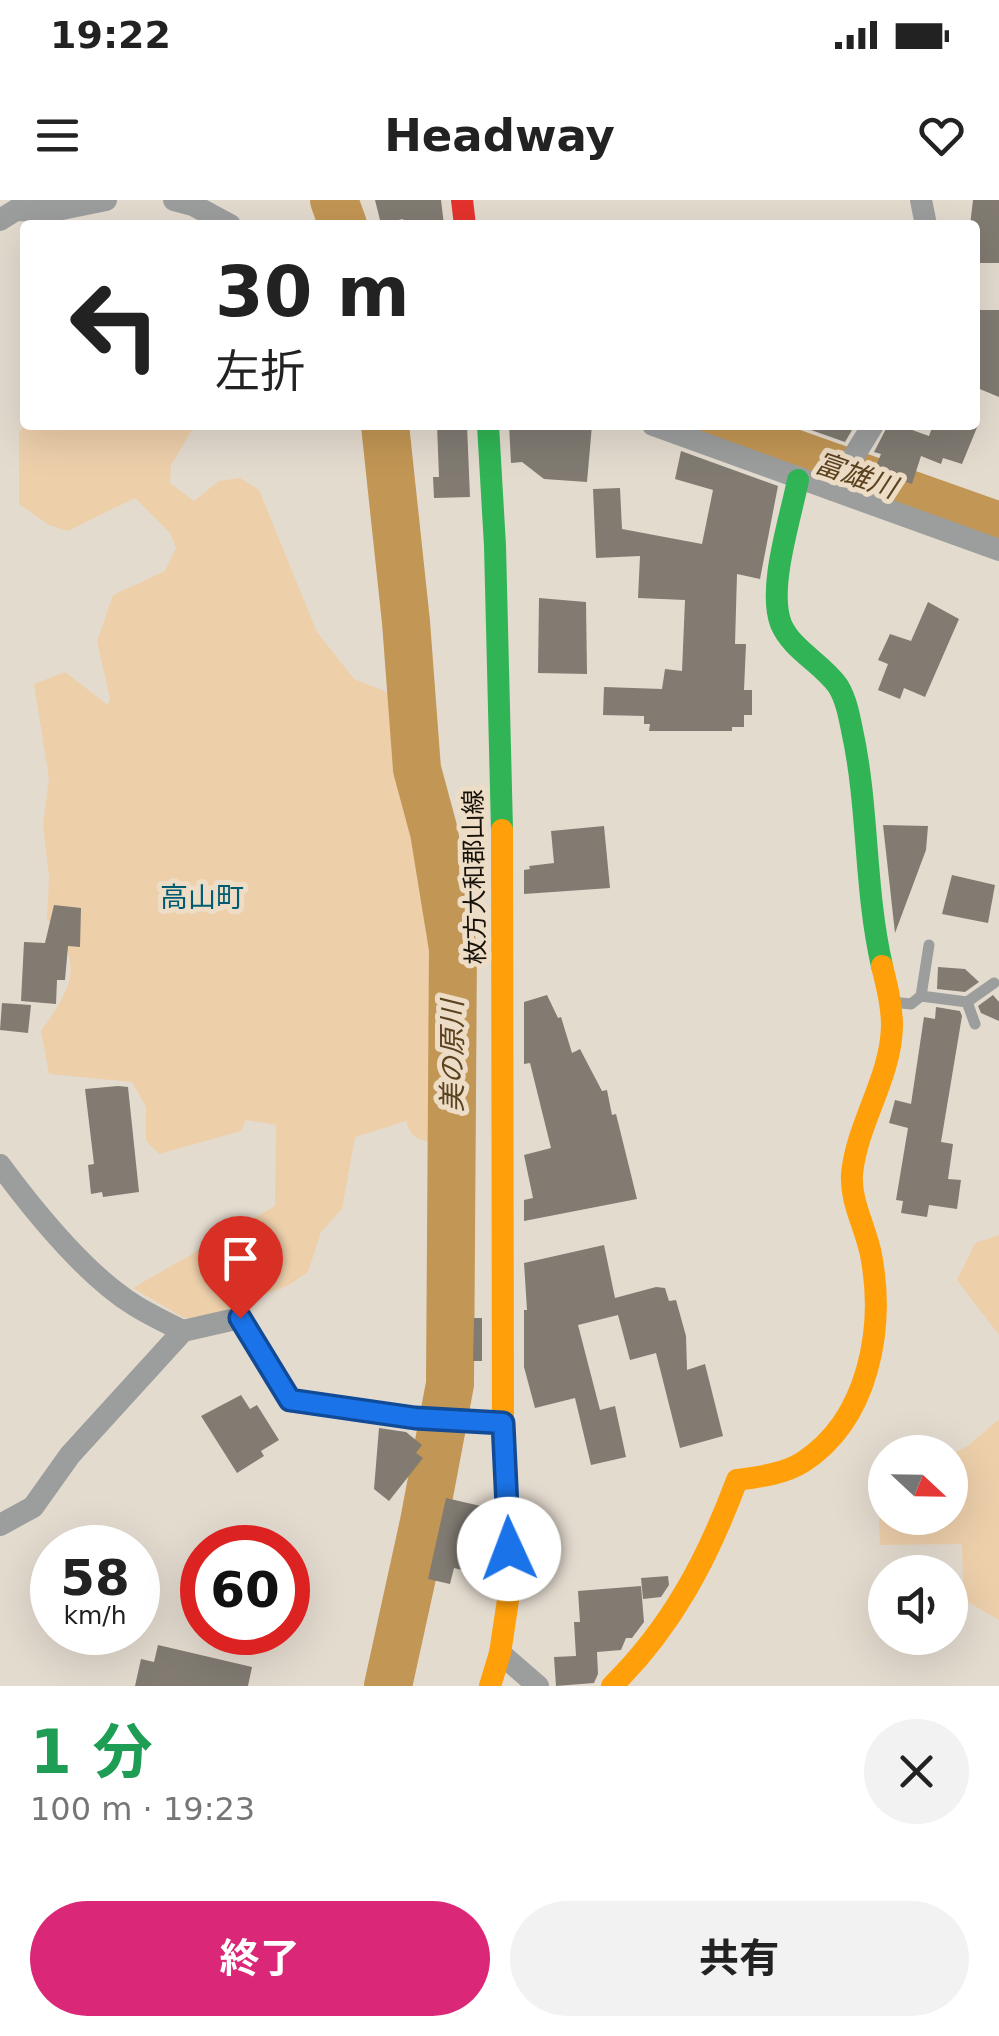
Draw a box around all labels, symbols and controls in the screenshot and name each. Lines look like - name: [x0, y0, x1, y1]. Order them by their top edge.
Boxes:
- text: 19:22: [50, 13, 171, 57]
- icon: menu: [30, 108, 85, 163]
- icon: heart: [914, 108, 969, 163]
- text: Headway: [384, 109, 615, 162]
- text: 30 m: [215, 251, 410, 333]
- icon: left: [50, 260, 180, 390]
- text: 左折: [215, 345, 305, 398]
- water label: 富雄川: [811, 446, 904, 506]
- street label: 枚方大和郡山線: [458, 789, 491, 965]
- district label: 高山町: [160, 881, 244, 914]
- water label: 美の原川: [436, 997, 469, 1112]
- pin: [198, 1216, 283, 1319]
- icon: arrive: [213, 1231, 268, 1286]
- north arrow: [868, 1435, 968, 1535]
- map controls: [868, 1435, 968, 1655]
- position arrow: [457, 1497, 561, 1601]
- speed limit sign: 60: [180, 1525, 310, 1655]
- text: 58: [60, 1549, 130, 1607]
- button: sound: [868, 1555, 968, 1655]
- text: km/h: [63, 1601, 127, 1630]
- text: 1 分: [30, 1717, 153, 1787]
- button: close: [864, 1719, 969, 1824]
- text: 100 m · 19:23: [30, 1790, 255, 1828]
- button: 終了: [30, 1901, 490, 2016]
- button: 共有: [510, 1901, 969, 2016]

